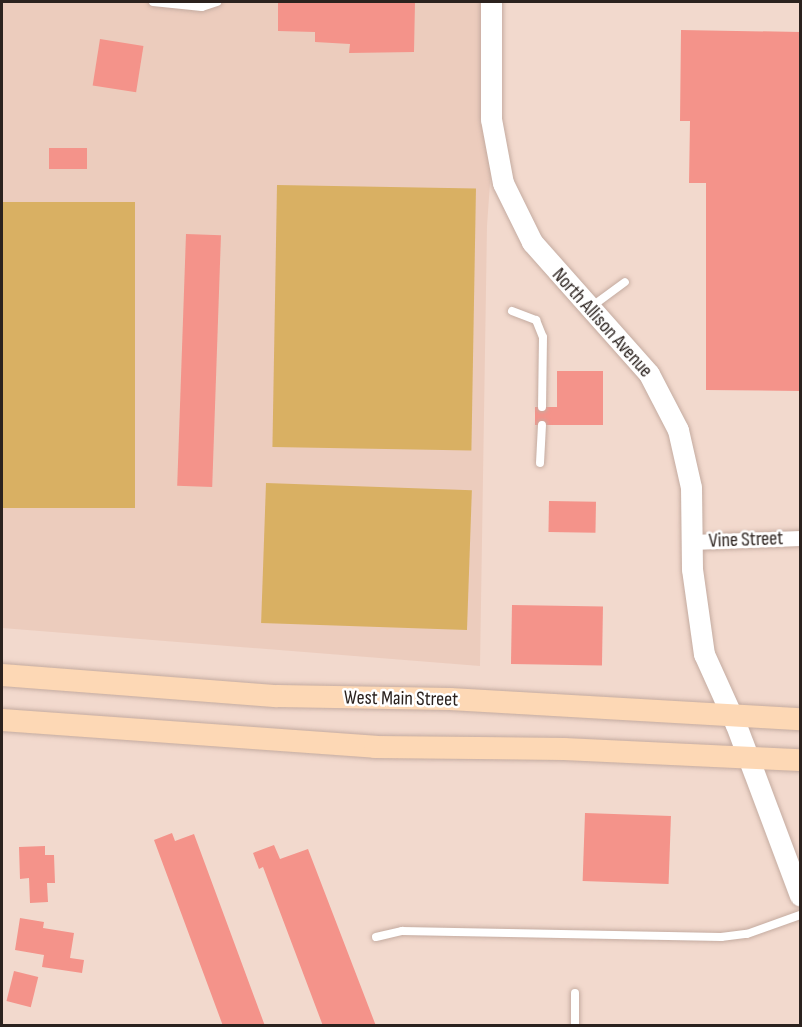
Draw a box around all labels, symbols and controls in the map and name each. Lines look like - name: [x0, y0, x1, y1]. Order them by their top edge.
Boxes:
- street label: North Allison Avenue: [547, 263, 657, 383]
- street label: Vine Street: [708, 527, 784, 553]
- street label: West Main Street: [344, 686, 458, 712]

